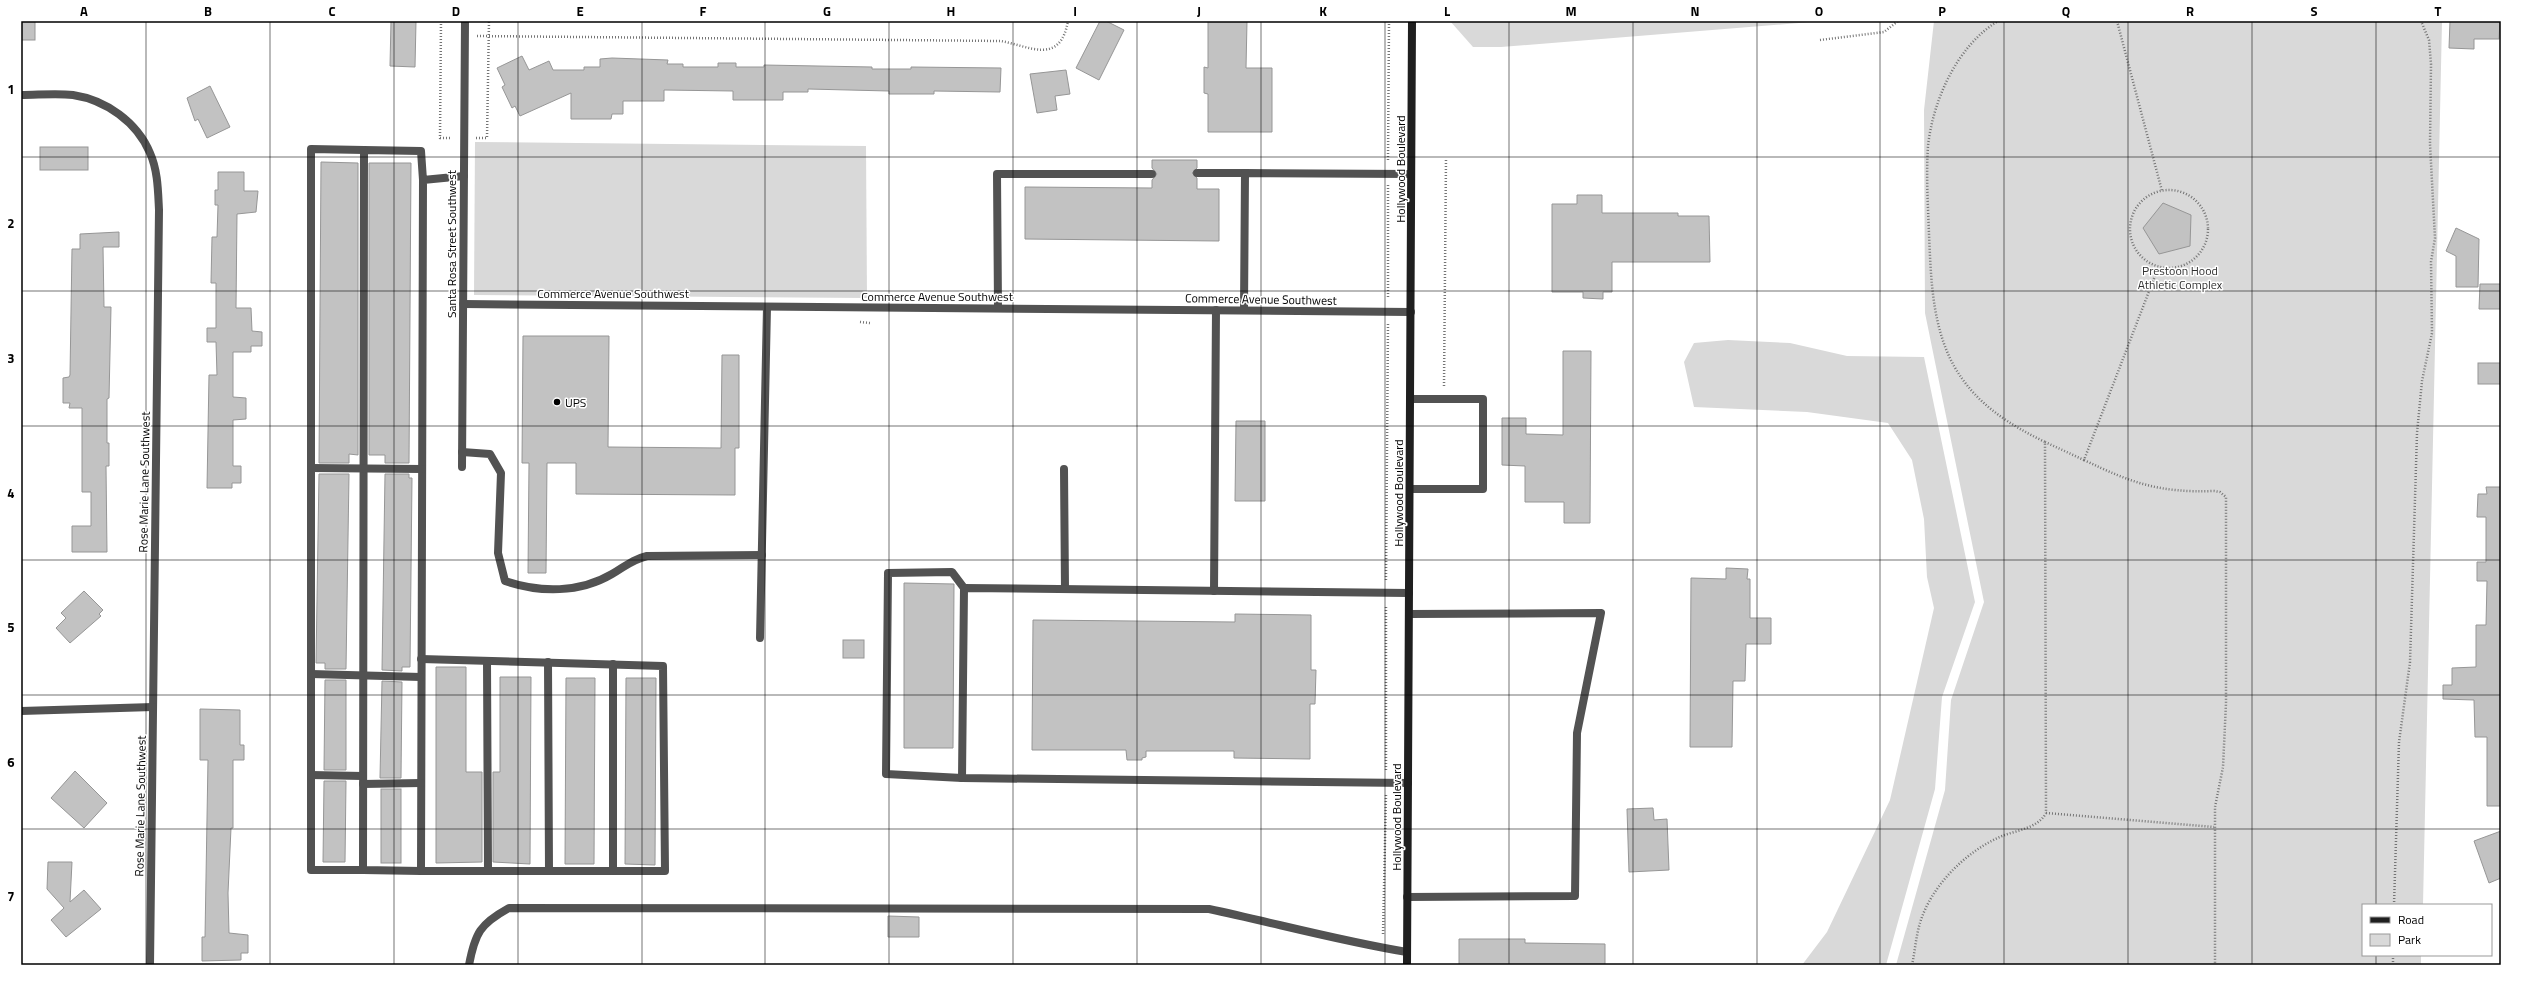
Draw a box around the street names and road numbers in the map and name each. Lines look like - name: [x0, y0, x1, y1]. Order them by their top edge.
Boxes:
- street label: Hollywood Boulevard: [1391, 115, 1410, 223]
- street label: Santa Rosa Street Southwest: [442, 169, 461, 318]
- street label: Commerce Avenue Southwest: [537, 284, 690, 303]
- street label: Commerce Avenue Southwest: [861, 287, 1014, 306]
- street label: Commerce Avenue Southwest: [1185, 288, 1338, 310]
- street label: Rose Marie Lane Southwest: [133, 410, 155, 553]
- street label: Hollywood Boulevard: [1389, 439, 1408, 547]
- street label: Rose Marie Lane Southwest: [129, 734, 151, 877]
- street label: Hollywood Boulevard: [1387, 763, 1406, 871]

